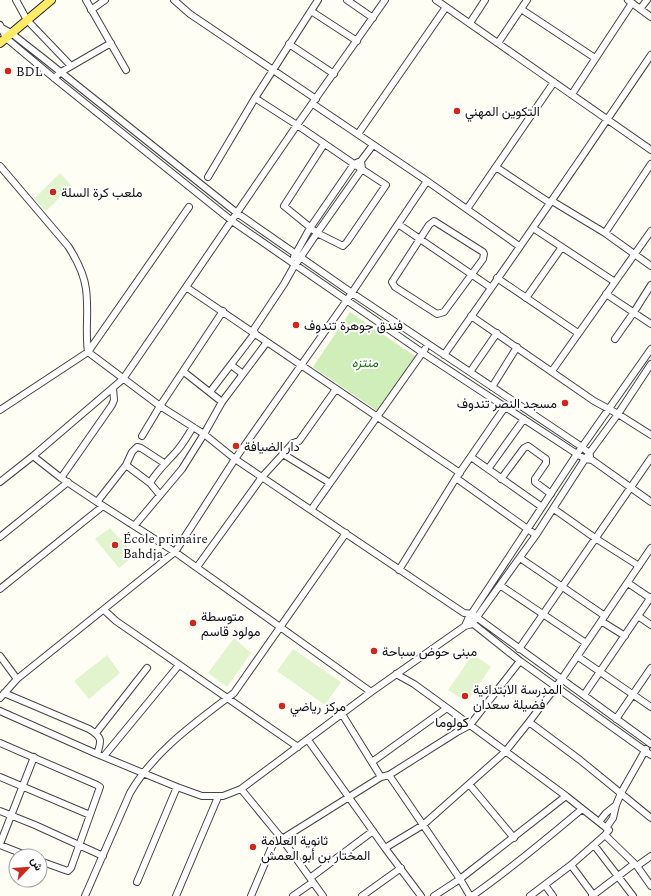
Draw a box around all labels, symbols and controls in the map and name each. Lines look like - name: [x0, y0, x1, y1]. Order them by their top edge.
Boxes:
- place label: BDL: [16, 62, 43, 82]
- marker: BDL: [3, 66, 13, 76]
- place label: التكوين المهني: [465, 102, 540, 122]
- marker: التكوين المهني: [452, 106, 462, 116]
- place label: ملعب كرة السلة: [61, 183, 143, 203]
- marker: ملعب كرة السلة: [48, 187, 58, 197]
- place label: فندق جوهرة تندوف: [304, 316, 403, 336]
- marker: فندق جوهرة تندوف: [291, 320, 301, 330]
- park label: منتزه: [352, 353, 378, 373]
- place label: مسجد النصر تندوف: [457, 394, 557, 414]
- marker: مسجد النصر تندوف: [560, 398, 570, 408]
- place label: دار الضيافة: [244, 437, 300, 457]
- marker: دار الضيافة: [231, 441, 241, 451]
- place label: École primaire Bahdja: [123, 529, 208, 564]
- marker: École primaire Bahdja: [110, 540, 120, 550]
- place label: متوسطة مولود قاسم: [201, 607, 261, 642]
- marker: متوسطة مولود قاسم: [188, 618, 198, 628]
- place label: مبنى حوض سباحة: [382, 642, 477, 662]
- marker: مبنى حوض سباحة: [369, 646, 379, 656]
- place label: المدرسة الابتدائية فضيلة سعدان: [473, 680, 562, 715]
- marker: المدرسة الابتدائية فضيلة سعدان: [460, 691, 470, 701]
- place label: مركز رياضي: [290, 697, 346, 717]
- marker: مركز رياضي: [277, 701, 287, 711]
- district label: كولوما: [435, 712, 469, 733]
- place label: ثانوية العلامة المختار بن أبو العمش: [261, 831, 370, 866]
- marker: ثانوية العلامة المختار بن أبو العمش: [248, 842, 258, 852]
- north arrow: [8, 848, 48, 888]
- text: ش: [26, 854, 47, 874]

